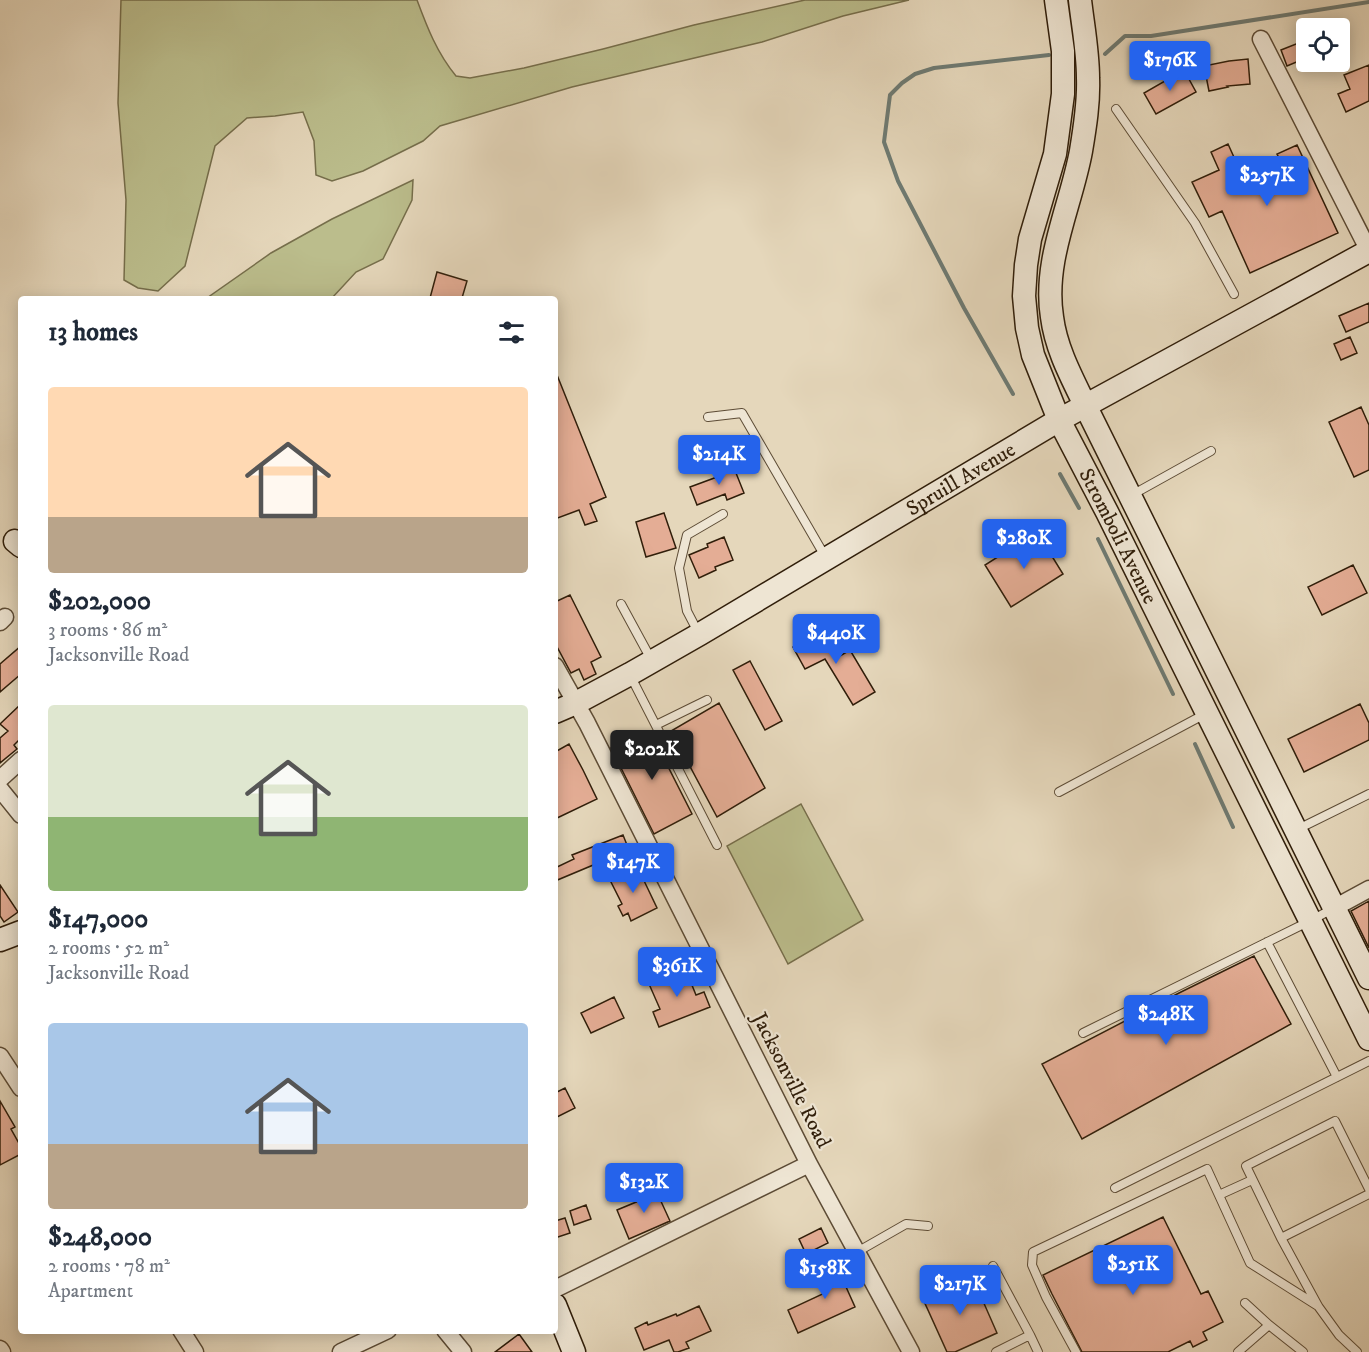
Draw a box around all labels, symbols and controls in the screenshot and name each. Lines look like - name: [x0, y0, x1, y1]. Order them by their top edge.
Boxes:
- map controls: [1296, 18, 1350, 72]
- button: locate: [1296, 18, 1350, 72]
- pin: $176K: [1128, 41, 1212, 92]
- text: $176K: [1143, 48, 1197, 73]
- pin: $257K: [1225, 156, 1309, 207]
- text: $257K: [1239, 163, 1295, 188]
- text: 13 homes: [48, 316, 138, 349]
- icon: filters: [495, 316, 528, 349]
- icon: home: [234, 426, 342, 534]
- pin: $214K: [677, 435, 761, 486]
- street label: Spruill Avenue: [902, 437, 1021, 522]
- text: $214K: [692, 442, 746, 467]
- street label: Stromboli Avenue: [1073, 464, 1163, 609]
- pin: $280K: [982, 519, 1066, 570]
- text: $280K: [996, 526, 1052, 551]
- text: $202,000: [48, 585, 151, 618]
- pin: $440K: [794, 614, 878, 665]
- text: 3 rooms · 86 m²: [48, 618, 167, 643]
- text: $440K: [807, 621, 865, 646]
- text: Jacksonville Road: [48, 643, 189, 668]
- pin: $202K: [610, 730, 694, 781]
- text: $202K: [624, 737, 680, 762]
- icon: home: [234, 744, 342, 852]
- pin: $147K: [591, 843, 675, 894]
- text: $147K: [606, 850, 660, 875]
- text: $147,000: [48, 903, 148, 936]
- text: 2 rooms · 52 m²: [48, 936, 169, 961]
- pin: $361K: [635, 947, 719, 998]
- text: $361K: [652, 954, 702, 979]
- text: Jacksonville Road: [48, 961, 189, 986]
- pin: $248K: [1124, 995, 1208, 1046]
- text: $248K: [1138, 1002, 1194, 1027]
- street label: Jacksonville Road: [745, 1007, 837, 1153]
- icon: home: [234, 1062, 342, 1170]
- pin: $132K: [602, 1163, 686, 1214]
- text: $132K: [619, 1170, 669, 1195]
- text: $248,000: [48, 1221, 152, 1254]
- pin: $251K: [1091, 1245, 1175, 1296]
- pin: $158K: [783, 1249, 867, 1300]
- text: $251K: [1107, 1252, 1159, 1277]
- text: 2 rooms · 78 m²: [48, 1254, 170, 1279]
- text: $158K: [799, 1256, 851, 1281]
- pin: $217K: [918, 1265, 1002, 1316]
- text: $217K: [934, 1272, 986, 1297]
- text: Apartment: [48, 1279, 133, 1304]

